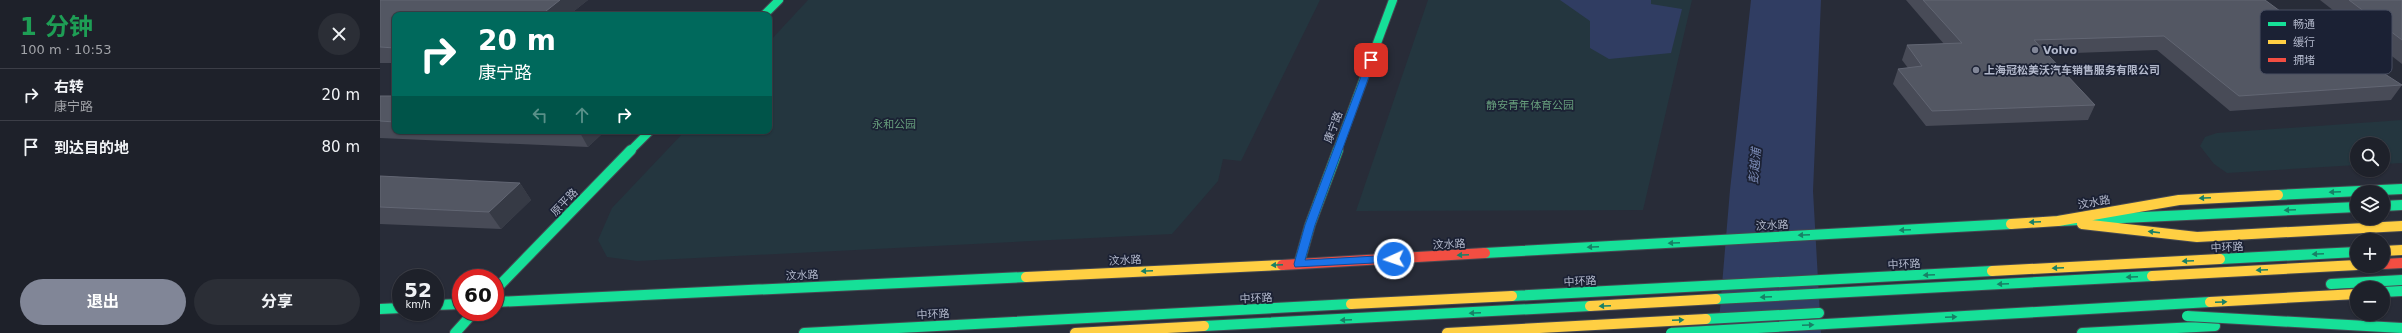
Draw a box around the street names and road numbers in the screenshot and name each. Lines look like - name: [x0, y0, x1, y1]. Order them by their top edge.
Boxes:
- street label: 康宁路: [1322, 109, 1345, 145]
- street label: 原平路: [548, 186, 580, 219]
- street label: 汶水路: [2077, 193, 2111, 212]
- street label: 汶水路: [1755, 218, 1789, 233]
- street label: 汶水路: [1432, 237, 1466, 252]
- street label: 中环路: [2210, 240, 2244, 255]
- street label: 汶水路: [1108, 253, 1142, 268]
- street label: 中环路: [1887, 257, 1921, 272]
- street label: 汶水路: [785, 268, 819, 283]
- street label: 中环路: [1563, 274, 1597, 289]
- street label: 中环路: [1239, 291, 1273, 306]
- street label: 中环路: [916, 307, 950, 322]

